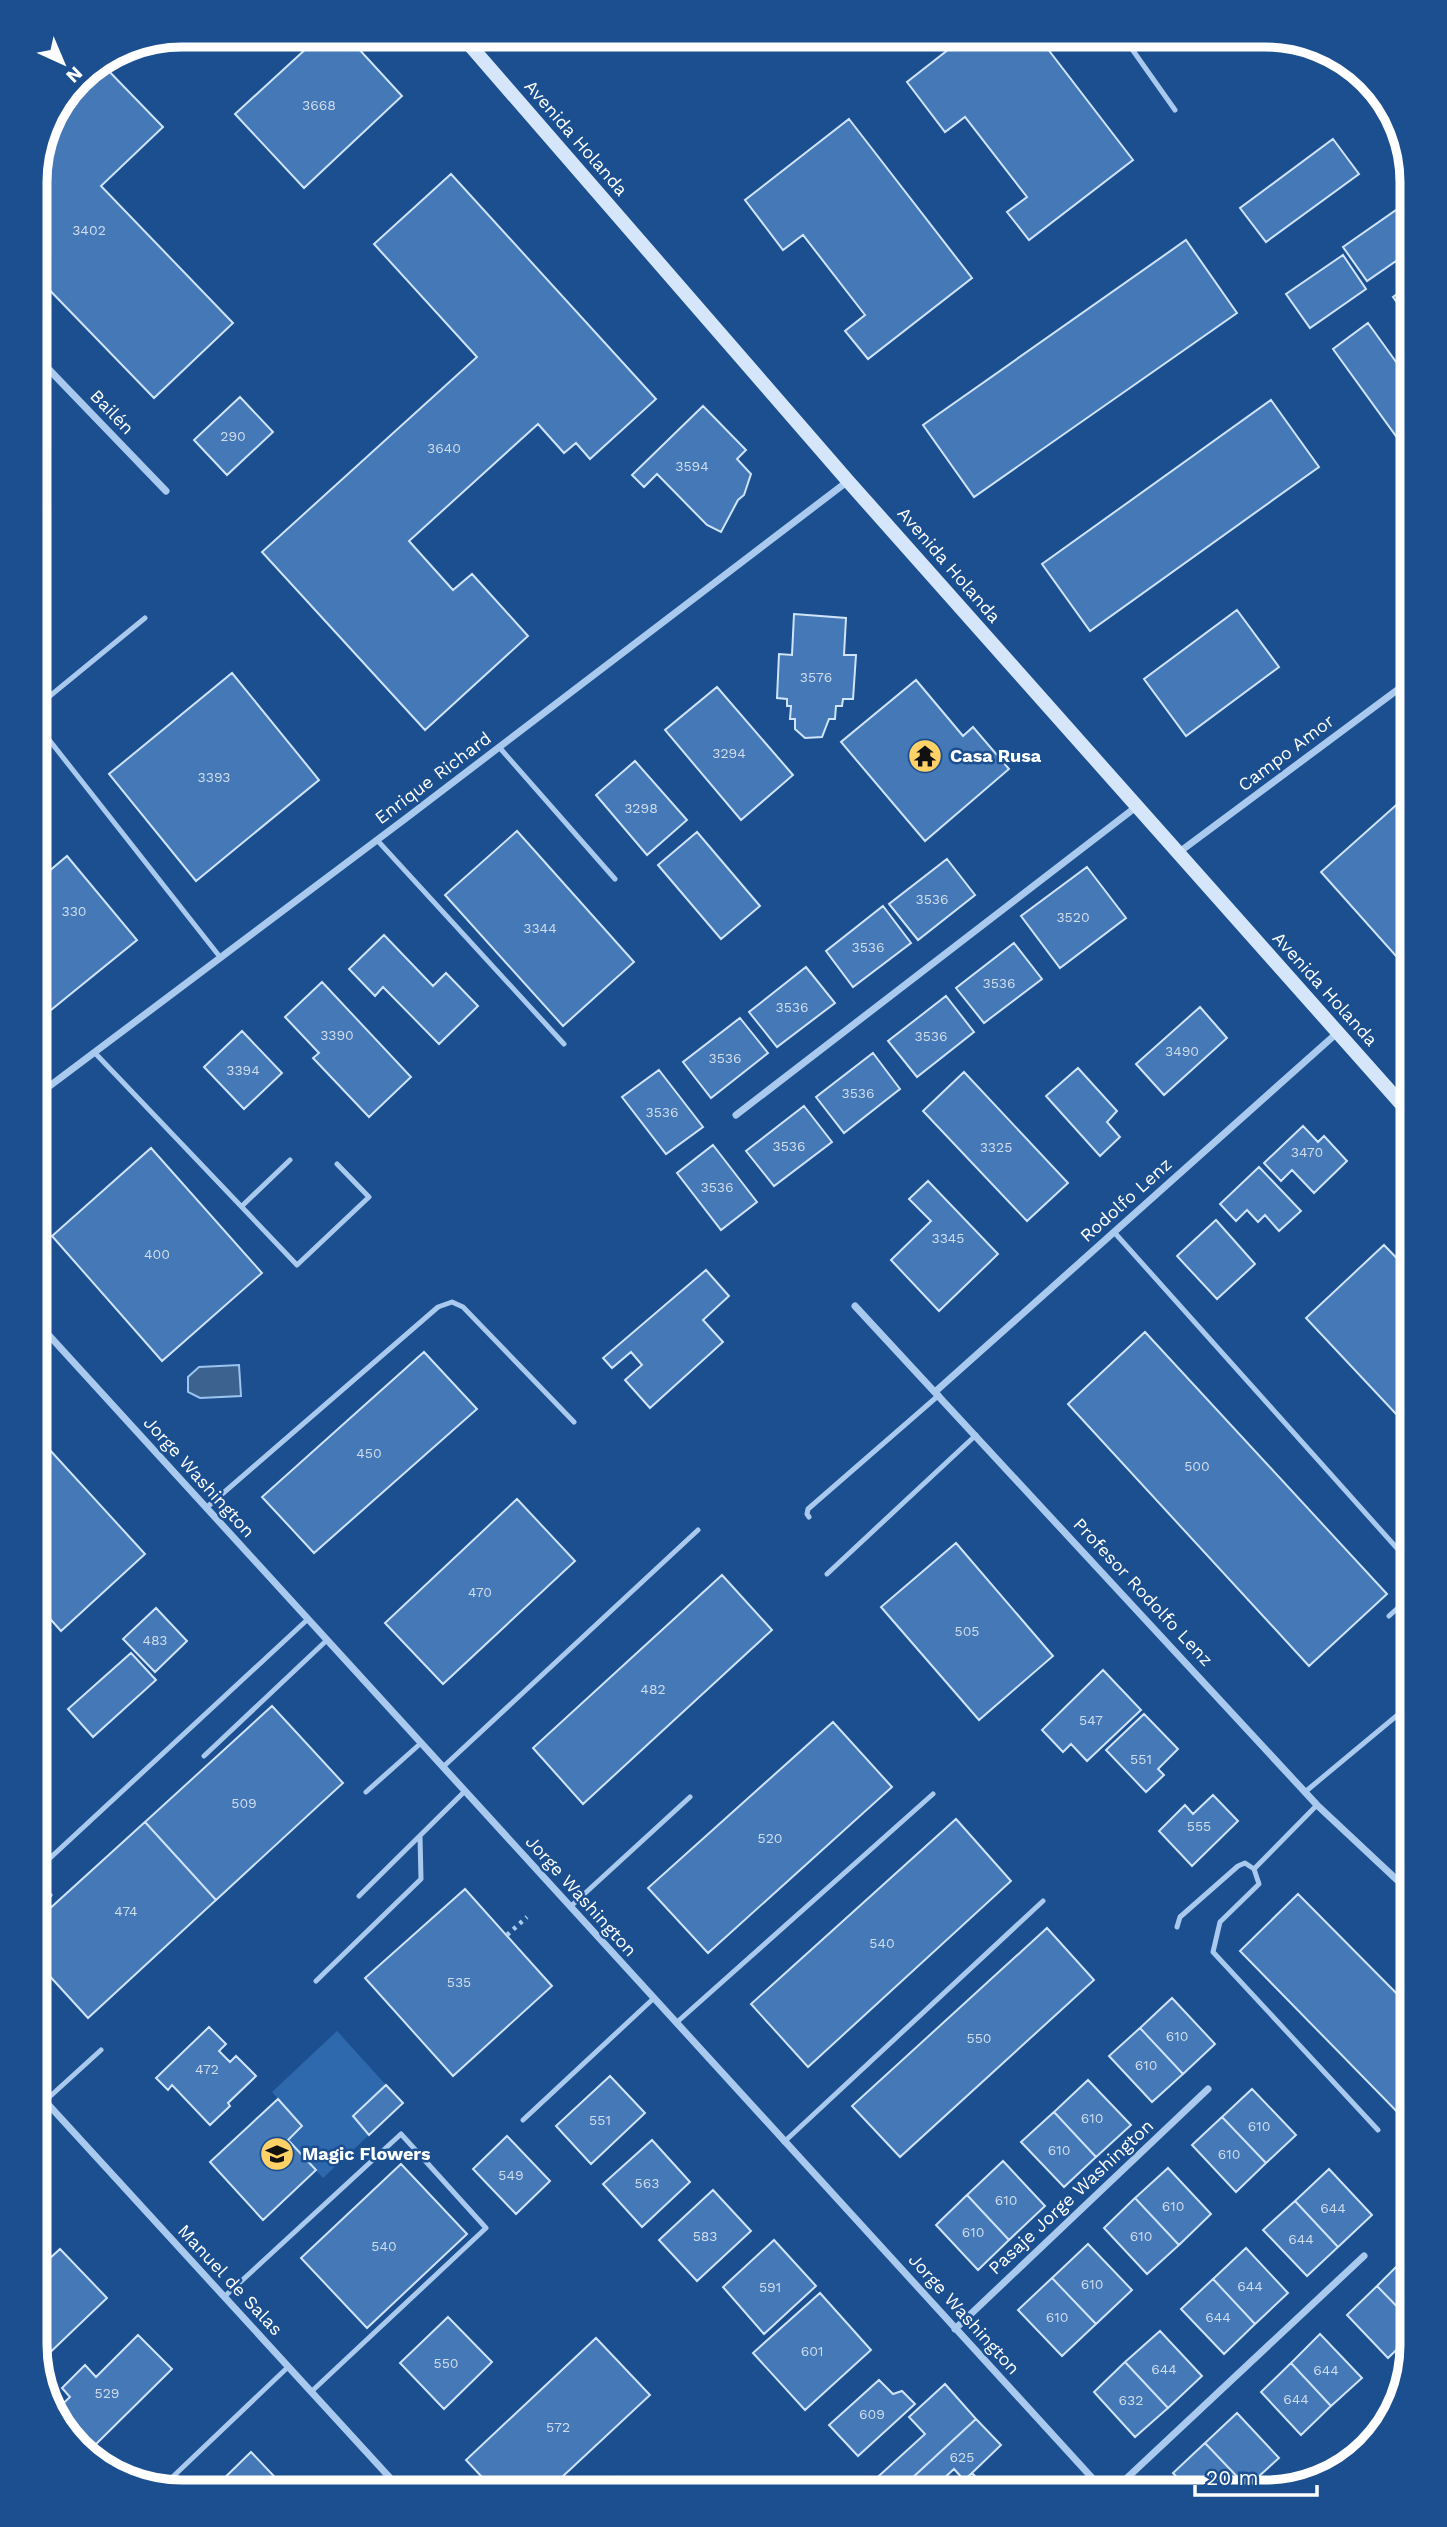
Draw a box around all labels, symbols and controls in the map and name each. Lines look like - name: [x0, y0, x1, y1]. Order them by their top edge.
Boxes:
- north arrow: [28, 28, 98, 98]
- text: N: [61, 62, 88, 88]
- street label: Avenida Holanda: [520, 76, 632, 200]
- house number: 3668: [302, 97, 336, 113]
- house number: 3402: [72, 222, 106, 238]
- street label: Bailén: [86, 385, 139, 438]
- house number: 290: [220, 428, 246, 444]
- house number: 3640: [427, 440, 461, 456]
- house number: 3594: [675, 458, 709, 474]
- street label: Avenida Holanda: [893, 503, 1005, 627]
- house number: 3576: [800, 669, 832, 685]
- street label: Campo Amor: [1234, 710, 1338, 795]
- street label: Enrique Richard: [370, 727, 495, 828]
- temple icon: Casa Rusa: [906, 737, 944, 775]
- house number: 3294: [712, 745, 746, 761]
- place label: Casa Rusa: [950, 745, 1042, 766]
- house number: 3393: [198, 769, 230, 785]
- house number: 3298: [624, 800, 658, 816]
- house number: 3536: [916, 891, 948, 907]
- house number: 330: [61, 903, 87, 919]
- house number: 3520: [1056, 909, 1090, 925]
- house number: 3344: [523, 920, 557, 936]
- street label: Avenida Holanda: [1269, 927, 1382, 1050]
- house number: 3536: [852, 939, 884, 955]
- house number: 3536: [983, 975, 1015, 991]
- house number: 3536: [776, 999, 808, 1015]
- house number: 3390: [320, 1027, 354, 1043]
- house number: 3536: [915, 1028, 947, 1044]
- house number: 3490: [1165, 1043, 1199, 1059]
- house number: 3536: [709, 1050, 741, 1066]
- house number: 3394: [226, 1062, 260, 1078]
- house number: 3536: [842, 1085, 874, 1101]
- house number: 3536: [646, 1104, 678, 1120]
- house number: 3536: [773, 1138, 805, 1154]
- house number: 3325: [980, 1139, 1012, 1155]
- house number: 3470: [1291, 1144, 1323, 1160]
- street label: Rodolfo Lenz: [1076, 1153, 1176, 1246]
- house number: 3536: [701, 1179, 733, 1195]
- house number: 3345: [931, 1230, 965, 1246]
- house number: 400: [144, 1246, 170, 1262]
- street label: Jorge Washington: [139, 1412, 259, 1542]
- house number: 450: [356, 1445, 382, 1461]
- house number: 500: [1184, 1458, 1210, 1474]
- street label: Profesor Rodolfo Lenz: [1069, 1513, 1217, 1670]
- house number: 470: [468, 1584, 492, 1600]
- house number: 505: [954, 1623, 980, 1639]
- house number: 483: [142, 1632, 168, 1648]
- house number: 482: [640, 1681, 666, 1697]
- house number: 547: [1079, 1712, 1103, 1728]
- house number: 551: [1130, 1751, 1152, 1767]
- house number: 509: [231, 1795, 257, 1811]
- house number: 555: [1187, 1818, 1211, 1834]
- house number: 520: [757, 1830, 783, 1846]
- street label: Jorge Washington: [521, 1831, 641, 1961]
- house number: 474: [114, 1903, 138, 1919]
- house number: 540: [869, 1935, 895, 1951]
- house number: 535: [447, 1974, 471, 1990]
- house number: 610: [1166, 2028, 1188, 2044]
- house number: 550: [966, 2030, 992, 2046]
- house number: 610: [1135, 2057, 1157, 2073]
- house number: 472: [195, 2061, 219, 2077]
- house number: 610: [1081, 2110, 1103, 2126]
- house number: 551: [589, 2112, 611, 2128]
- street label: Pasaje Jorge Washington: [984, 2115, 1157, 2278]
- house number: 610: [1248, 2118, 1270, 2134]
- school or university icon: Magic Flowers: [258, 2135, 296, 2173]
- house number: 610: [1048, 2142, 1070, 2158]
- place label: Magic Flowers: [302, 2143, 431, 2164]
- house number: 610: [1218, 2146, 1240, 2162]
- house number: 549: [498, 2167, 524, 2183]
- house number: 563: [635, 2175, 659, 2191]
- house number: 610: [995, 2192, 1017, 2208]
- house number: 610: [1162, 2198, 1184, 2214]
- house number: 644: [1320, 2200, 1346, 2216]
- street label: Manuel de Salas: [174, 2220, 287, 2339]
- house number: 610: [962, 2224, 984, 2240]
- house number: 583: [693, 2228, 717, 2244]
- house number: 610: [1130, 2228, 1152, 2244]
- house number: 644: [1288, 2231, 1314, 2247]
- house number: 540: [371, 2238, 397, 2254]
- street label: Jorge Washington: [904, 2249, 1024, 2379]
- house number: 610: [1081, 2276, 1103, 2292]
- house number: 644: [1237, 2278, 1263, 2294]
- house number: 591: [759, 2279, 781, 2295]
- house number: 610: [1046, 2309, 1068, 2325]
- house number: 644: [1205, 2309, 1231, 2325]
- house number: 601: [801, 2343, 823, 2359]
- house number: 550: [433, 2355, 459, 2371]
- house number: 644: [1151, 2361, 1177, 2377]
- house number: 644: [1313, 2362, 1339, 2378]
- house number: 529: [95, 2385, 119, 2401]
- house number: 644: [1283, 2391, 1309, 2407]
- house number: 632: [1119, 2392, 1143, 2408]
- house number: 609: [859, 2406, 885, 2422]
- house number: 572: [546, 2419, 570, 2435]
- house number: 625: [950, 2449, 974, 2465]
- scale bar: [1195, 2454, 1318, 2498]
- text: 20 m: [1206, 2465, 1258, 2490]

